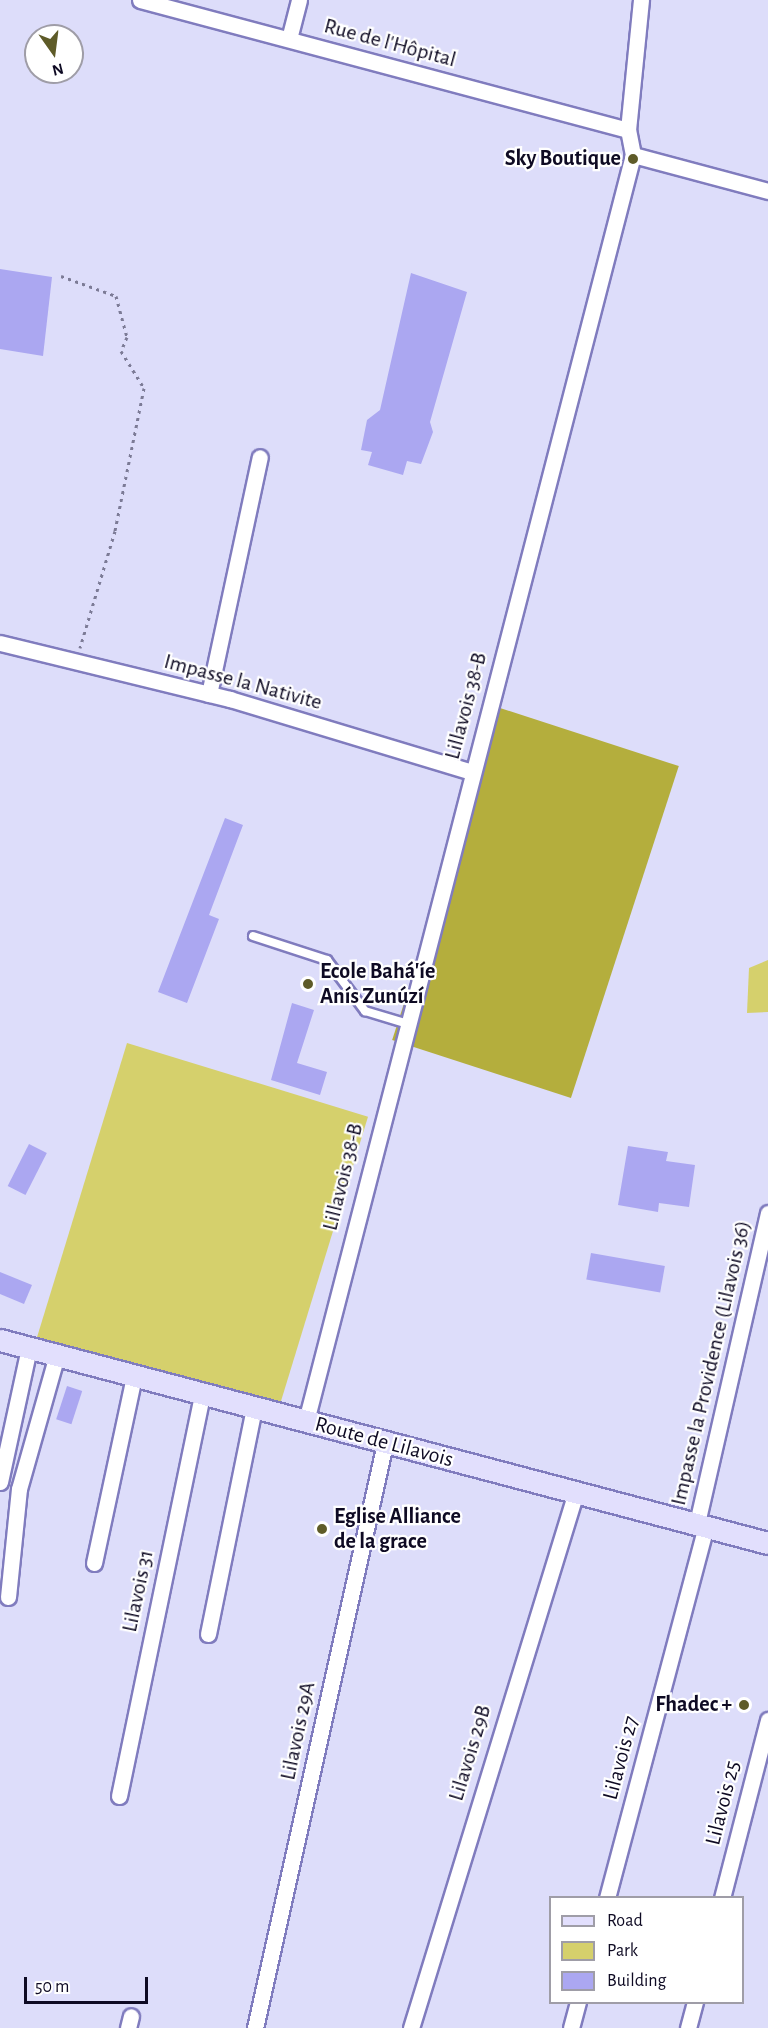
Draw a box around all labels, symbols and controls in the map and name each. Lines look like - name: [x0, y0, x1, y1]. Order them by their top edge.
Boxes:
- street label: Rue de l'Hôpital: [321, 13, 459, 73]
- north arrow: [24, 24, 84, 84]
- text: N: [51, 60, 65, 79]
- place label: Sky Boutique: [505, 146, 621, 172]
- marker: Sky Boutique: [626, 152, 640, 166]
- street label: Impasse la Nativite: [161, 648, 325, 716]
- street label: Lillavois 38-B: [439, 650, 493, 762]
- place label: Ecole Bahá'íe Anís Zunúzí: [320, 958, 435, 1010]
- marker: Ecole Bahá'íe Anís Zunúzí: [301, 977, 315, 991]
- street label: Lillavois 38-B: [317, 1121, 369, 1233]
- street label: Impasse la Providence (Lilavois 36): [665, 1218, 757, 1508]
- street label: Route de Lilavois: [312, 1411, 456, 1473]
- place label: Eglise Alliance de la grace: [334, 1503, 461, 1554]
- marker: Eglise Alliance de la grace: [315, 1522, 329, 1536]
- street label: Lilavois 31: [116, 1548, 160, 1634]
- street label: Lilavois 29A: [275, 1679, 321, 1783]
- place label: Fhadec +: [655, 1692, 732, 1718]
- marker: Fhadec +: [737, 1698, 751, 1712]
- street label: Lilavois 29B: [443, 1702, 497, 1804]
- street label: Lilavois 27: [597, 1713, 645, 1803]
- street label: Lilavois 25: [700, 1758, 746, 1848]
- legend: [549, 1896, 744, 2004]
- text: Road: [607, 1912, 643, 1930]
- text: Park: [607, 1942, 638, 1960]
- scale bar: [27, 1965, 152, 2003]
- text: Building: [607, 1972, 666, 1990]
- text: 50 m: [35, 1978, 69, 1996]

